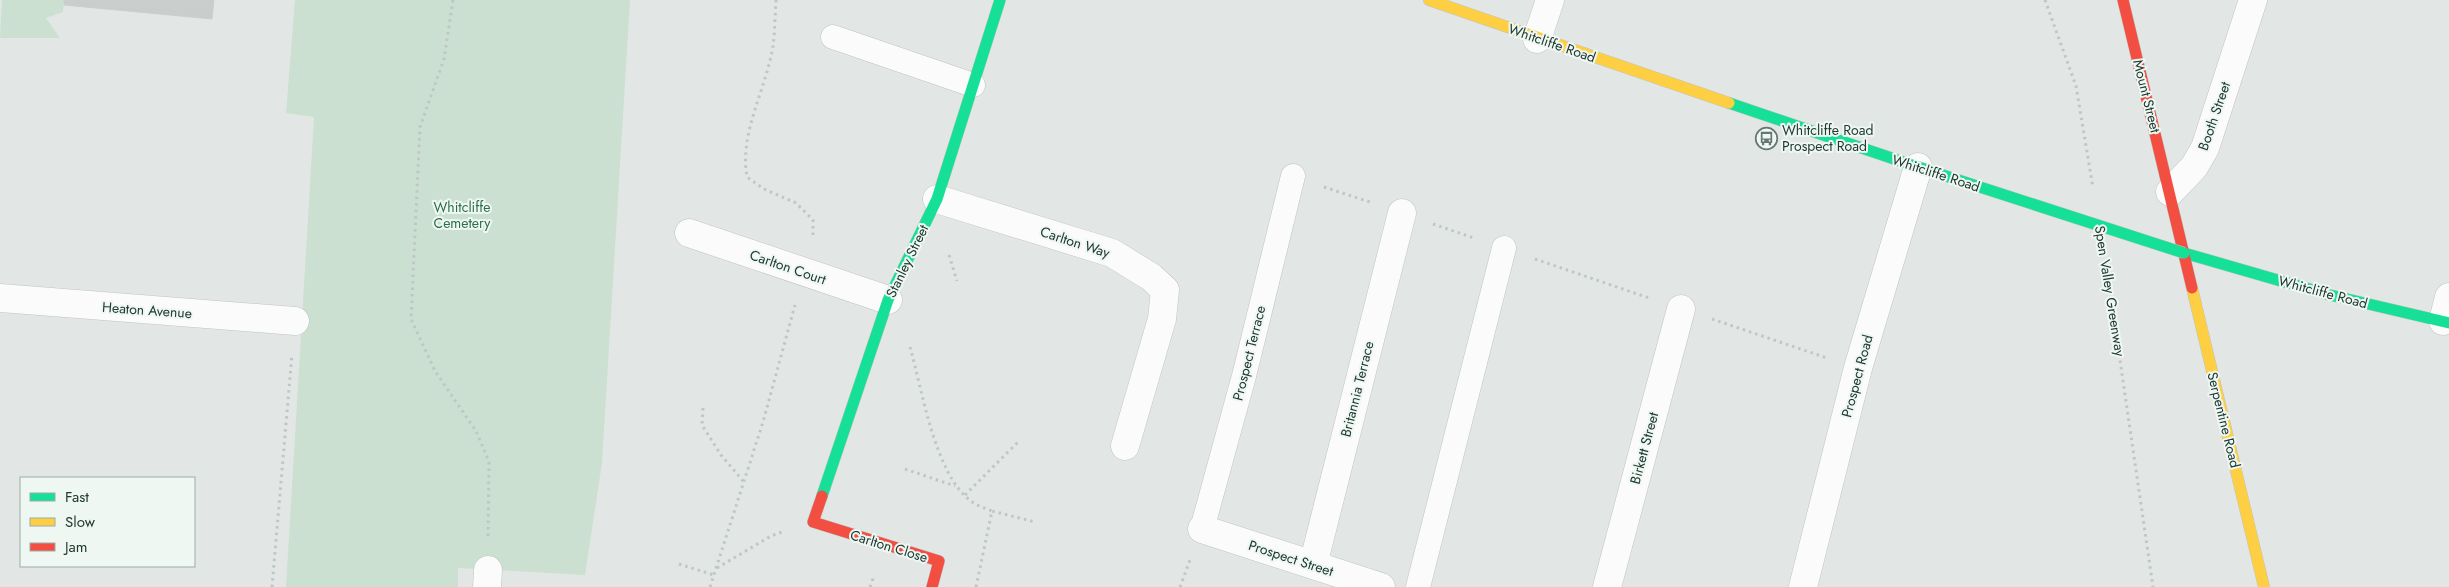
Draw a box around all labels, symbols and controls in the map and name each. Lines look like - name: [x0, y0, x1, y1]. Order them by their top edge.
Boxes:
- street label: Whitcliffe Road: [1506, 19, 1598, 67]
- street label: Mount Street: [2128, 57, 2166, 135]
- street label: Booth Street: [2193, 78, 2235, 153]
- place label: Whitcliffe Road Prospect Road: [1782, 120, 1873, 156]
- bus stop icon: Whitcliffe Road Prospect Road: [1754, 126, 1778, 150]
- street label: Whitcliffe Road: [1889, 149, 1983, 197]
- park label: Whitcliffe Cemetery: [434, 197, 491, 233]
- street label: Stanley Street: [881, 220, 934, 301]
- street label: Carlton Way: [1038, 221, 1113, 263]
- street label: Spen Valley Greenway: [2090, 224, 2130, 359]
- street label: Carlton Court: [747, 245, 830, 290]
- street label: Whitcliffe Road: [2276, 271, 2370, 313]
- street label: Heaton Avenue: [101, 297, 193, 323]
- street label: Prospect Terrace: [1228, 303, 1270, 403]
- street label: Prospect Road: [1836, 332, 1878, 420]
- street label: Britannia Terrace: [1335, 339, 1379, 439]
- street label: Serpentine Road: [2202, 370, 2246, 470]
- street label: Birkett Street: [1625, 409, 1663, 486]
- legend: [20, 477, 195, 567]
- text: Fast: [65, 486, 89, 508]
- text: Slow: [65, 511, 96, 533]
- street label: Carlton Close: [848, 525, 930, 567]
- street label: Prospect Street: [1246, 535, 1337, 581]
- text: Jam: [63, 536, 88, 558]

